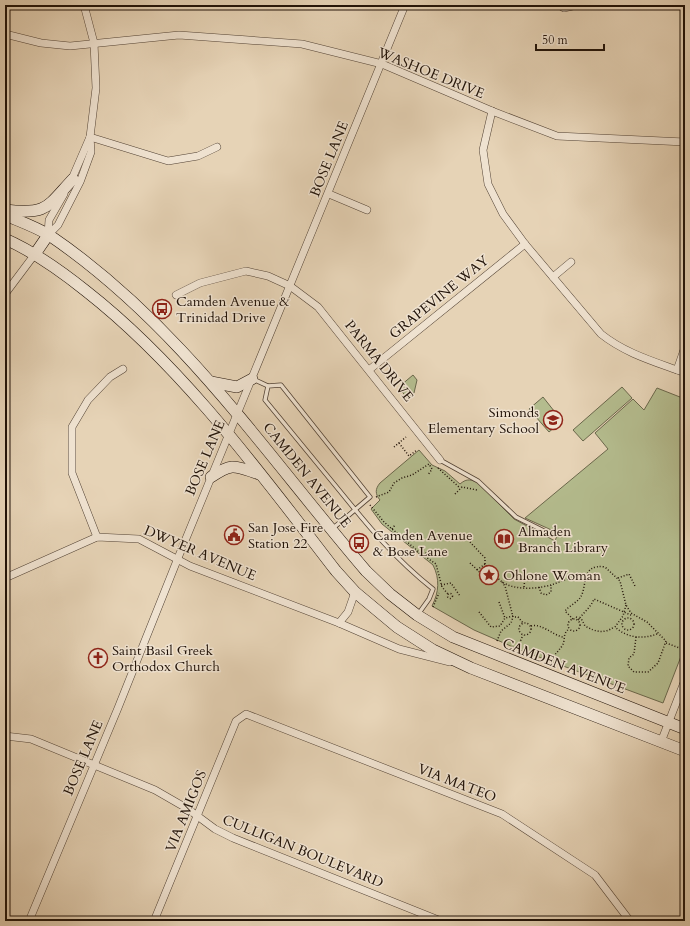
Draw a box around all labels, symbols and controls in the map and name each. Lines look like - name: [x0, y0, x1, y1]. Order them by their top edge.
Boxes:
- scale bar: [536, 26, 604, 52]
- text: 50 m: [542, 32, 569, 48]
- street label: WASHOE DRIVE: [374, 43, 487, 103]
- street label: BOSE LANE: [305, 118, 353, 200]
- street label: GRAPEVINE WAY: [385, 251, 493, 343]
- place label: Camden Avenue & Trinidad Drive: [176, 292, 290, 327]
- bus stop icon: Camden Avenue & Trinidad Drive: [151, 298, 173, 320]
- street label: PARMA DRIVE: [340, 316, 418, 406]
- place label: Simonds Elementary School: [428, 403, 539, 438]
- school or university icon: Simonds Elementary School: [542, 409, 564, 431]
- street label: BOSE LANE: [181, 417, 230, 499]
- street label: CAMDEN AVENUE: [259, 418, 356, 532]
- place label: San Jose Fire Station 22: [248, 518, 323, 553]
- street label: DWYER AVENUE: [141, 521, 259, 585]
- place label: Almaden Branch Library: [518, 522, 609, 557]
- public building icon: San Jose Fire Station 22: [223, 524, 245, 546]
- place label: Camden Avenue & Bose Lane: [373, 526, 473, 561]
- library icon: Almaden Branch Library: [493, 528, 515, 550]
- bus stop icon: Camden Avenue & Bose Lane: [348, 532, 370, 554]
- place icon: Ohlone Woman: [478, 564, 500, 586]
- place label: Ohlone Woman: [503, 566, 601, 585]
- street label: CAMDEN AVENUE: [500, 634, 629, 698]
- place label: Saint Basil Greek Orthodox Church: [112, 641, 220, 676]
- church icon: Saint Basil Greek Orthodox Church: [87, 647, 109, 669]
- street label: BOSE LANE: [59, 717, 108, 799]
- street label: VIA MATEO: [415, 759, 499, 807]
- street label: VIA AMIGOS: [161, 767, 211, 855]
- street label: CULLIGAN BOULEVARD: [220, 810, 386, 892]

